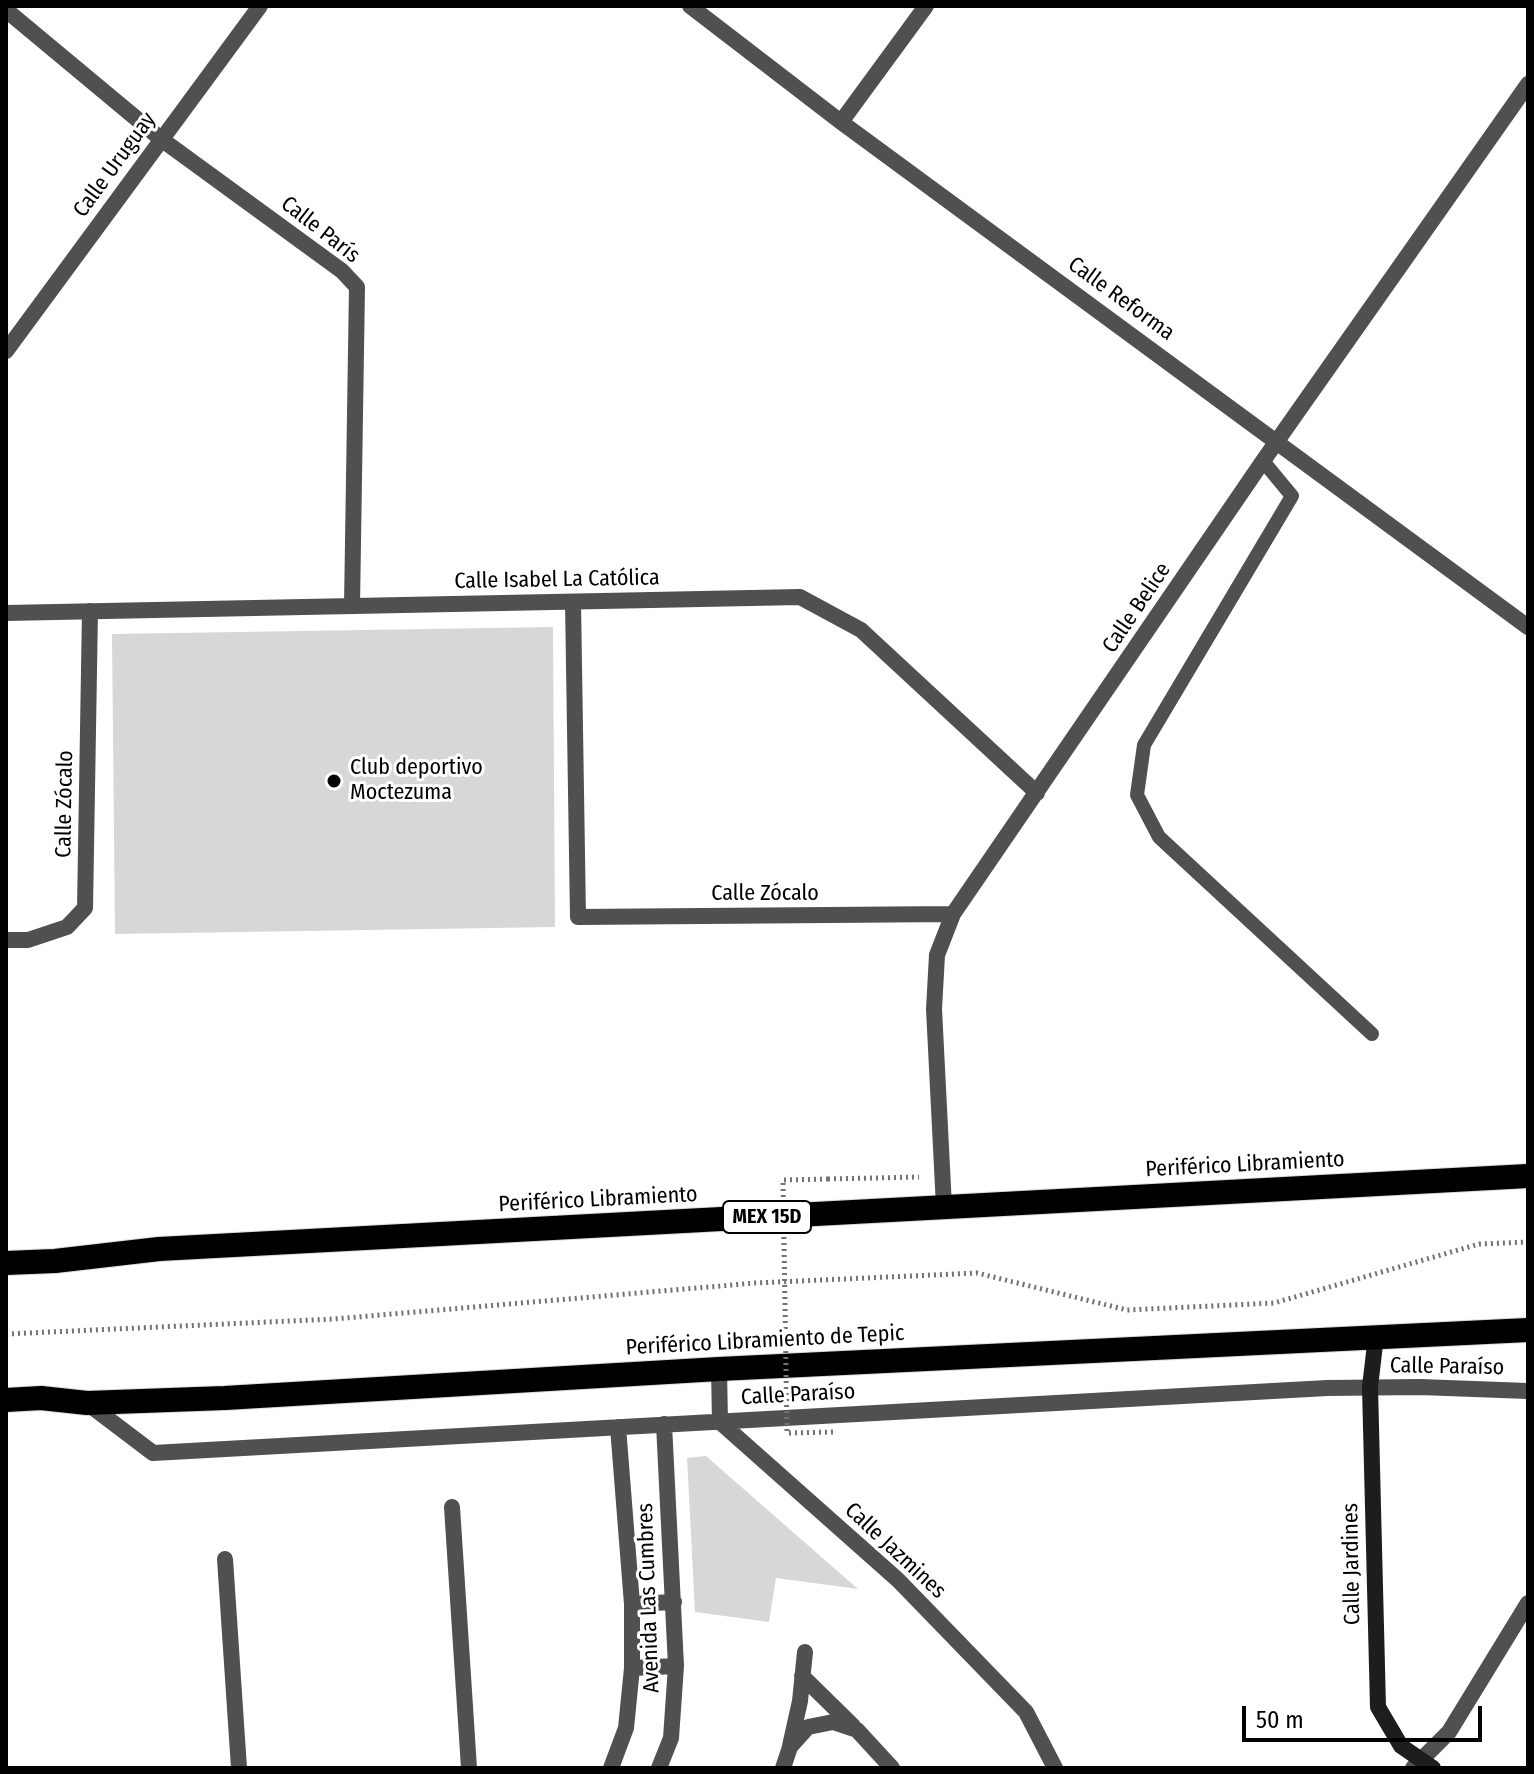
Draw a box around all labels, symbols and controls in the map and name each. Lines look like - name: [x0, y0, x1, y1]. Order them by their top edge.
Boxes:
- street label: Calle Uruguay: [68, 107, 162, 223]
- street label: Calle París: [275, 191, 365, 269]
- street label: Calle Reforma: [1063, 252, 1179, 346]
- street label: Calle Belice: [1097, 558, 1177, 658]
- street label: Calle Isabel La Católica: [454, 565, 660, 595]
- street label: Calle Zócalo: [51, 750, 79, 858]
- place label: Club deportivo Moctezuma: [350, 755, 483, 806]
- marker: Club deportivo Moctezuma: [325, 772, 343, 790]
- street label: Calle Zócalo: [711, 881, 819, 907]
- street label: Periférico Libramiento: [1145, 1147, 1345, 1183]
- street label: Periférico Libramiento: [498, 1182, 698, 1218]
- road number: MEX 15D: [723, 1201, 811, 1233]
- street label: Periférico Libramiento de Tepic: [625, 1321, 905, 1361]
- street label: Calle Paraíso: [1390, 1353, 1504, 1381]
- street label: Calle Paraíso: [740, 1379, 856, 1411]
- street label: Calle Jazmines: [839, 1497, 951, 1605]
- street label: Avenida Las Cumbres: [632, 1503, 666, 1693]
- street label: Calle Jardines: [1338, 1503, 1366, 1625]
- scale bar: [1246, 1690, 1486, 1740]
- text: 50 m: [1256, 1706, 1304, 1734]

